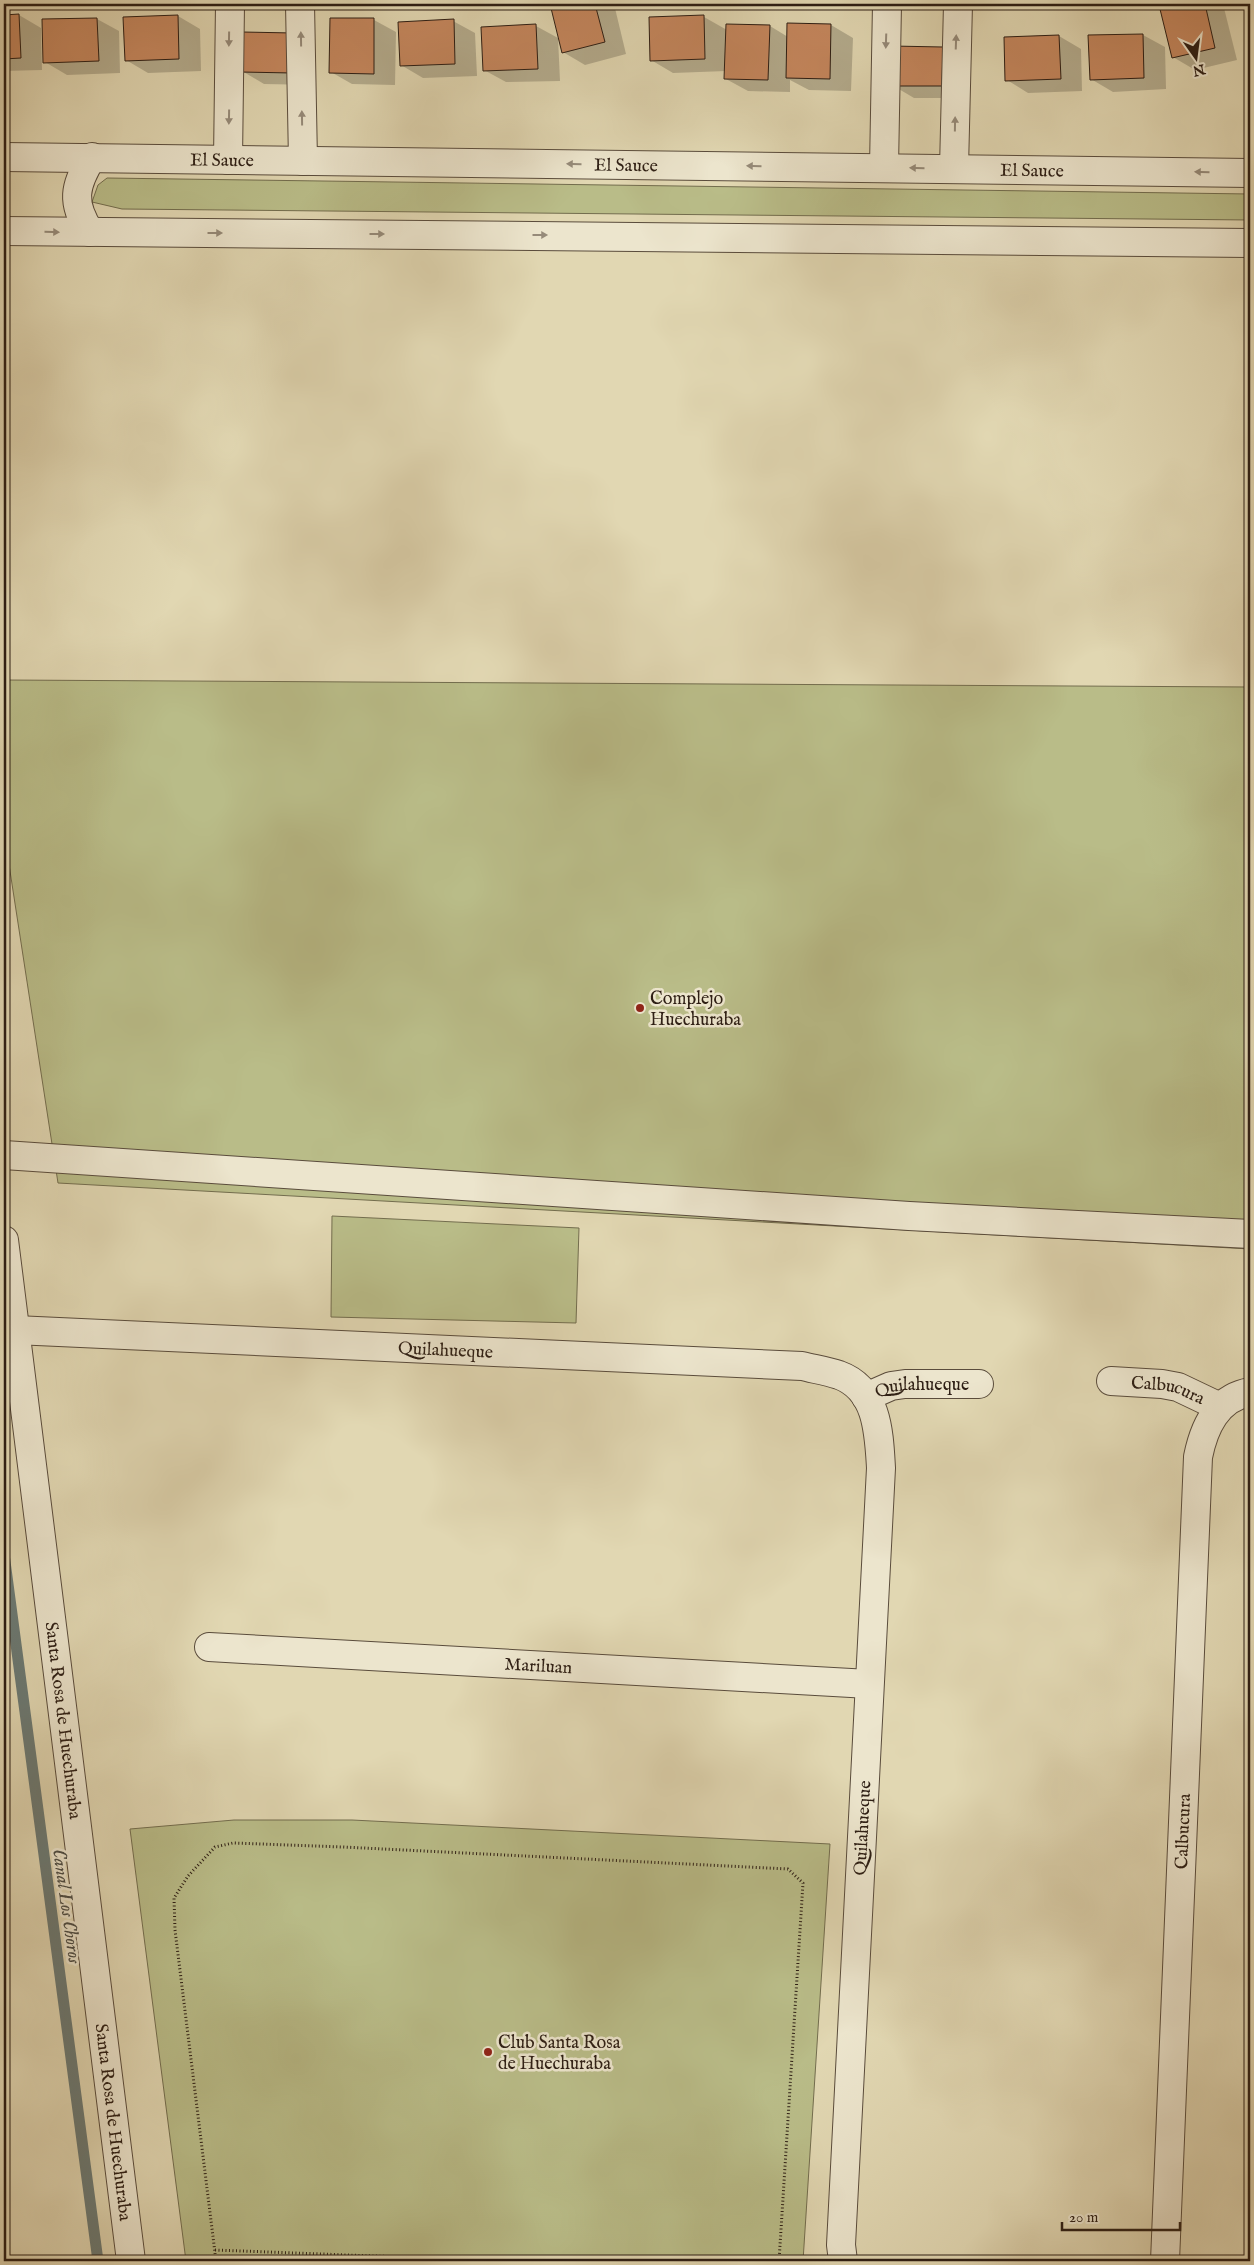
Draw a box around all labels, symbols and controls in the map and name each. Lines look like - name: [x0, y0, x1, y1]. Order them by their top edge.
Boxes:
- one-way arrow: [225, 31, 233, 47]
- one-way arrow: [297, 31, 305, 47]
- north arrow: [1172, 32, 1222, 82]
- one-way arrow: [882, 34, 890, 50]
- one-way arrow: [953, 34, 961, 50]
- text: N: [1191, 59, 1208, 80]
- one-way arrow: [225, 109, 233, 125]
- one-way arrow: [298, 109, 306, 125]
- one-way arrow: [951, 116, 959, 132]
- street label: El Sauce: [190, 149, 254, 173]
- street label: El Sauce: [594, 155, 658, 178]
- one-way arrow: [566, 160, 582, 168]
- street label: El Sauce: [1000, 160, 1064, 184]
- one-way arrow: [746, 162, 762, 170]
- one-way arrow: [908, 164, 924, 172]
- one-way arrow: [1193, 168, 1209, 176]
- one-way arrow: [45, 228, 61, 236]
- one-way arrow: [207, 229, 223, 237]
- one-way arrow: [370, 230, 386, 238]
- one-way arrow: [532, 231, 548, 239]
- place label: Complejo Huechuraba: [650, 988, 741, 1032]
- marker: Complejo Huechuraba: [634, 1002, 646, 1014]
- street label: Quilahueque: [397, 1338, 494, 1365]
- street label: Quilahueque: [871, 1372, 969, 1405]
- street label: Calbucura: [1130, 1372, 1208, 1411]
- street label: Santa Rosa de Huechuraba: [39, 1620, 86, 1821]
- street label: Mariluan: [504, 1654, 573, 1680]
- street label: Quilahueque: [850, 1780, 877, 1876]
- street label: Calbucura: [1171, 1793, 1197, 1870]
- water label: Canal Los Choros: [46, 1847, 86, 1966]
- street label: Santa Rosa de Huechuraba: [89, 2022, 136, 2223]
- place label: Club Santa Rosa de Huechuraba: [498, 2032, 621, 2076]
- marker: Club Santa Rosa de Huechuraba: [482, 2046, 494, 2058]
- scale bar: [1062, 2200, 1179, 2232]
- text: 20 m: [1069, 2208, 1099, 2227]

